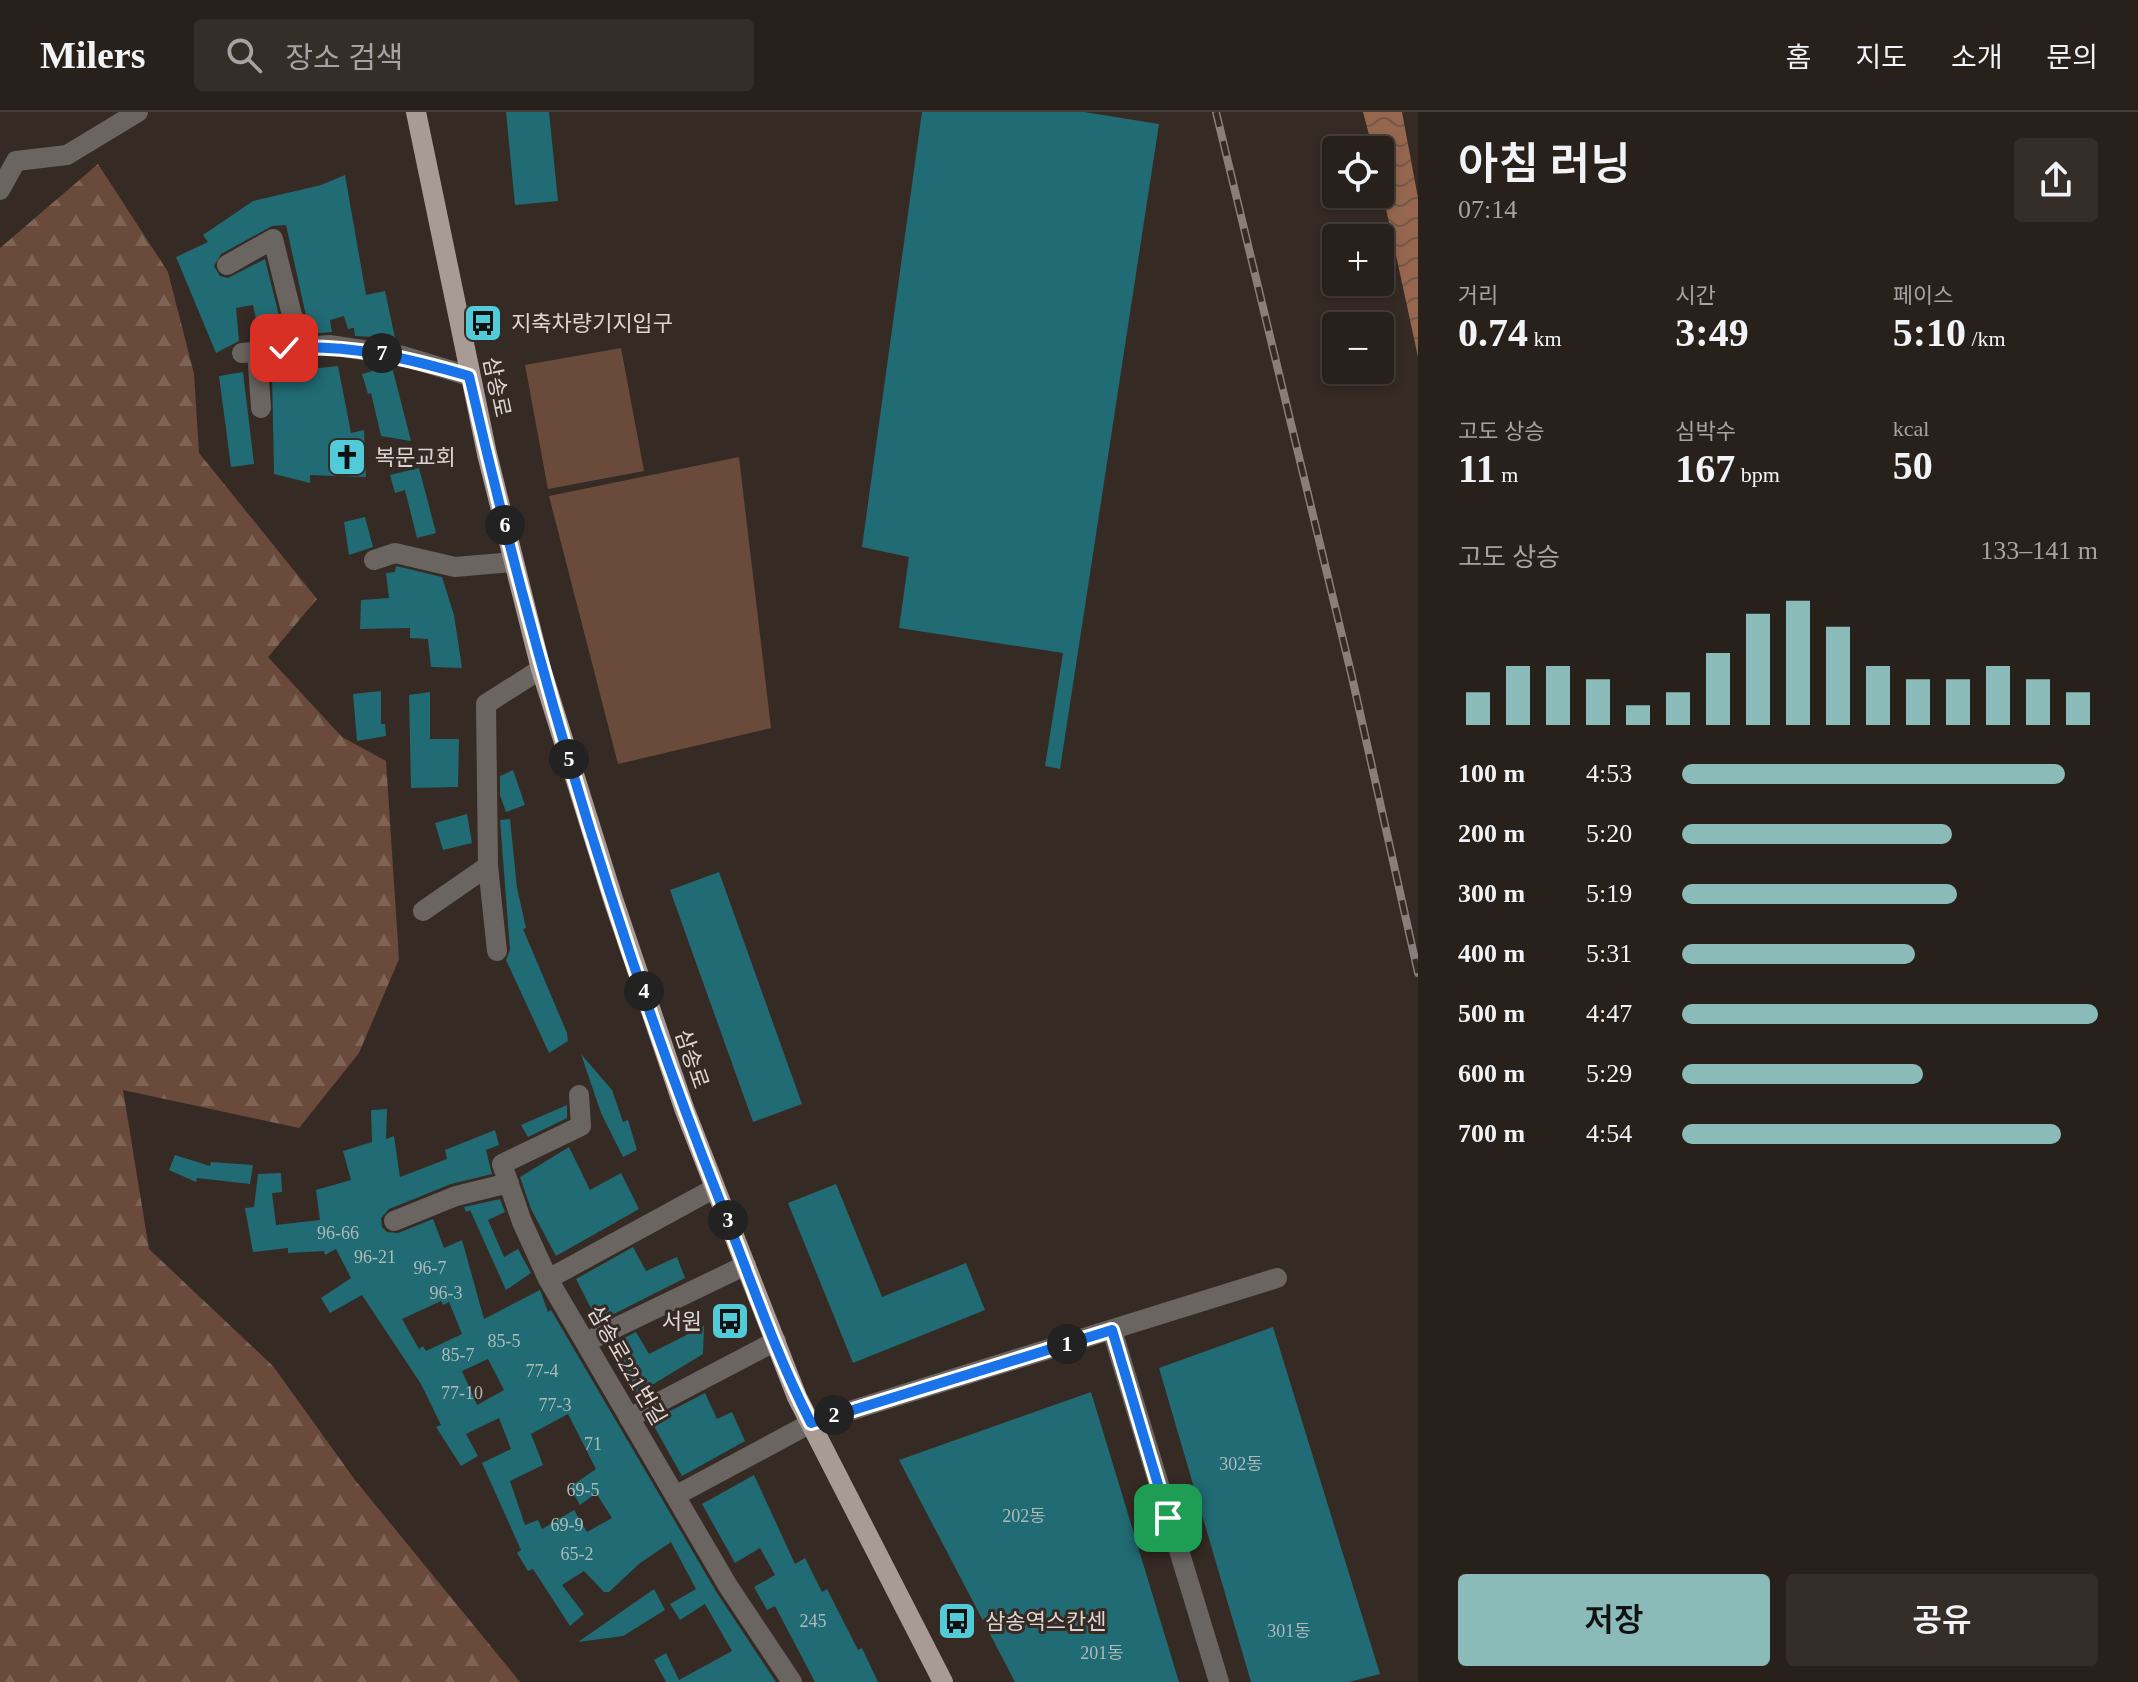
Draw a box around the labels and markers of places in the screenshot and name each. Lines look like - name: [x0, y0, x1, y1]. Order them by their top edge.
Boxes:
- bus stop icon: 지축차량기지입구: [462, 302, 504, 344]
- place label: 지축차량기지입구: [511, 311, 673, 336]
- pin: [250, 314, 318, 382]
- pin: 7: [362, 333, 402, 373]
- church icon: 복문교회: [326, 436, 368, 478]
- place label: 복문교회: [375, 445, 456, 470]
- pin: 6: [485, 505, 525, 545]
- pin: 5: [549, 739, 589, 779]
- pin: 4: [624, 971, 664, 1011]
- pin: 3: [708, 1200, 748, 1240]
- bus stop icon: 서원: [709, 1300, 751, 1342]
- place label: 서원: [662, 1309, 702, 1334]
- pin: 1: [1047, 1324, 1087, 1364]
- pin: 2: [814, 1395, 854, 1435]
- pin: [1134, 1484, 1202, 1552]
- bus stop icon: 삼송역스칸센: [936, 1600, 978, 1642]
- place label: 삼송역스칸센: [985, 1609, 1106, 1634]

